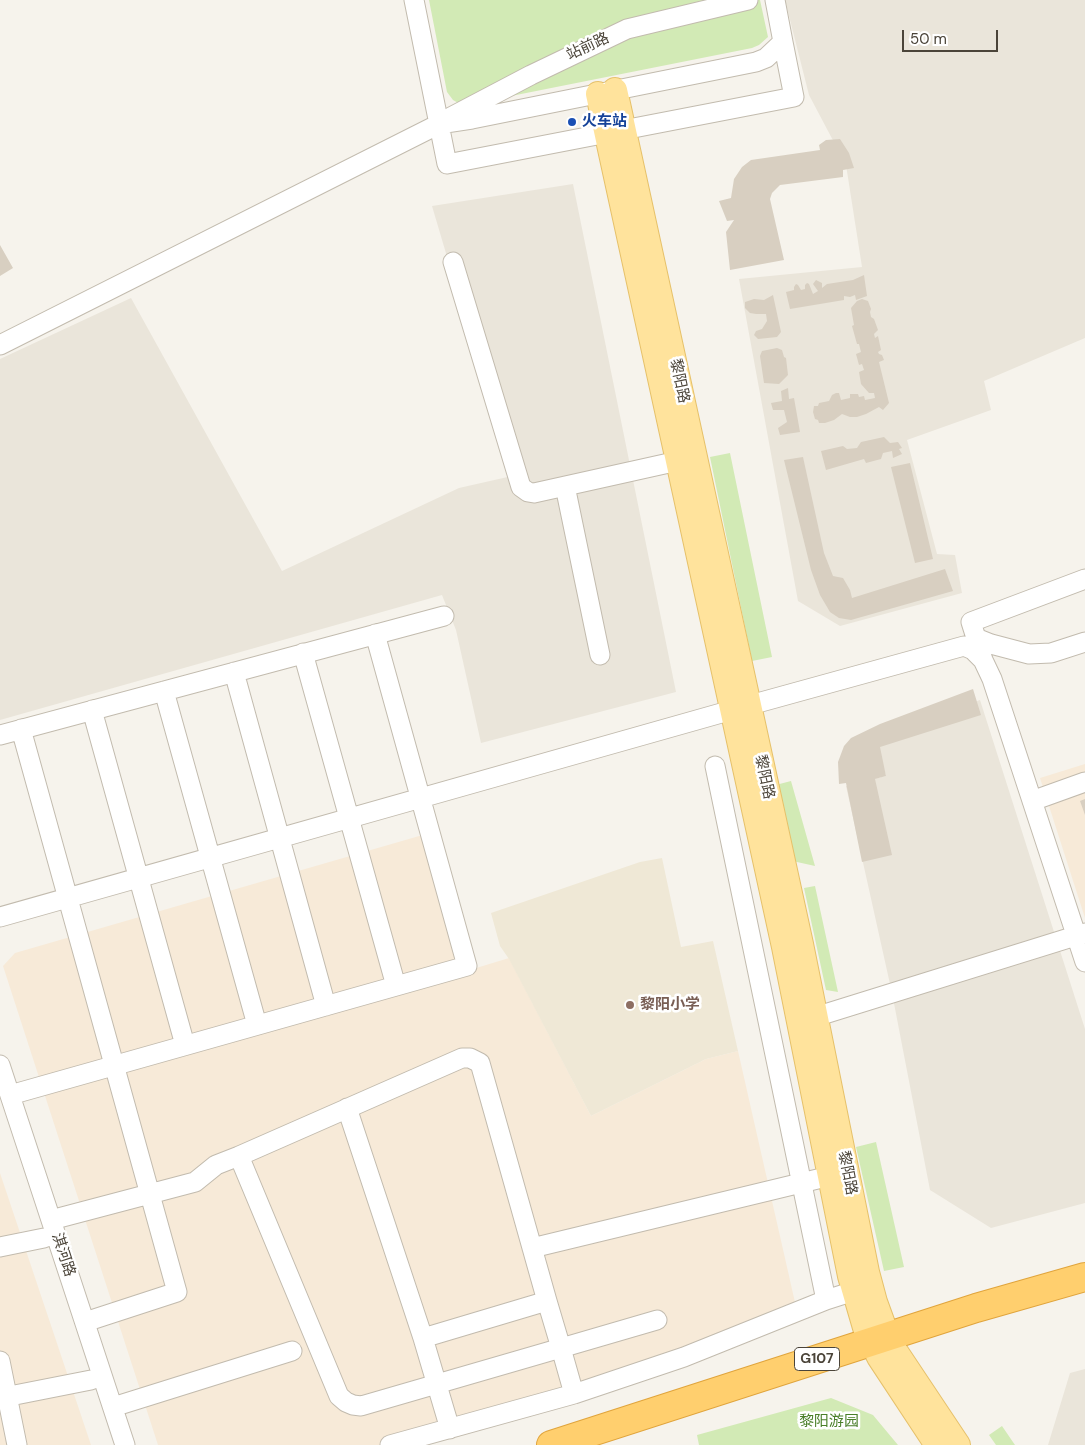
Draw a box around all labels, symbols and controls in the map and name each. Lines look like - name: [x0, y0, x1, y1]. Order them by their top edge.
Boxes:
- scale bar: [905, 20, 1001, 52]
- street label: 站前路: [564, 29, 612, 65]
- text: 50 m: [910, 29, 947, 49]
- place label: 火车站: [582, 113, 627, 131]
- marker: 火车站: [566, 116, 578, 128]
- street label: 黎阳路: [666, 357, 692, 405]
- street label: 黎阳路: [751, 753, 777, 801]
- place label: 黎阳小学: [640, 996, 700, 1014]
- marker: 黎阳小学: [624, 999, 636, 1011]
- street label: 黎阳路: [834, 1149, 860, 1197]
- street label: 淇河路: [47, 1231, 79, 1279]
- road number: G107: [794, 1348, 840, 1370]
- park label: 黎阳游园: [799, 1413, 859, 1431]

